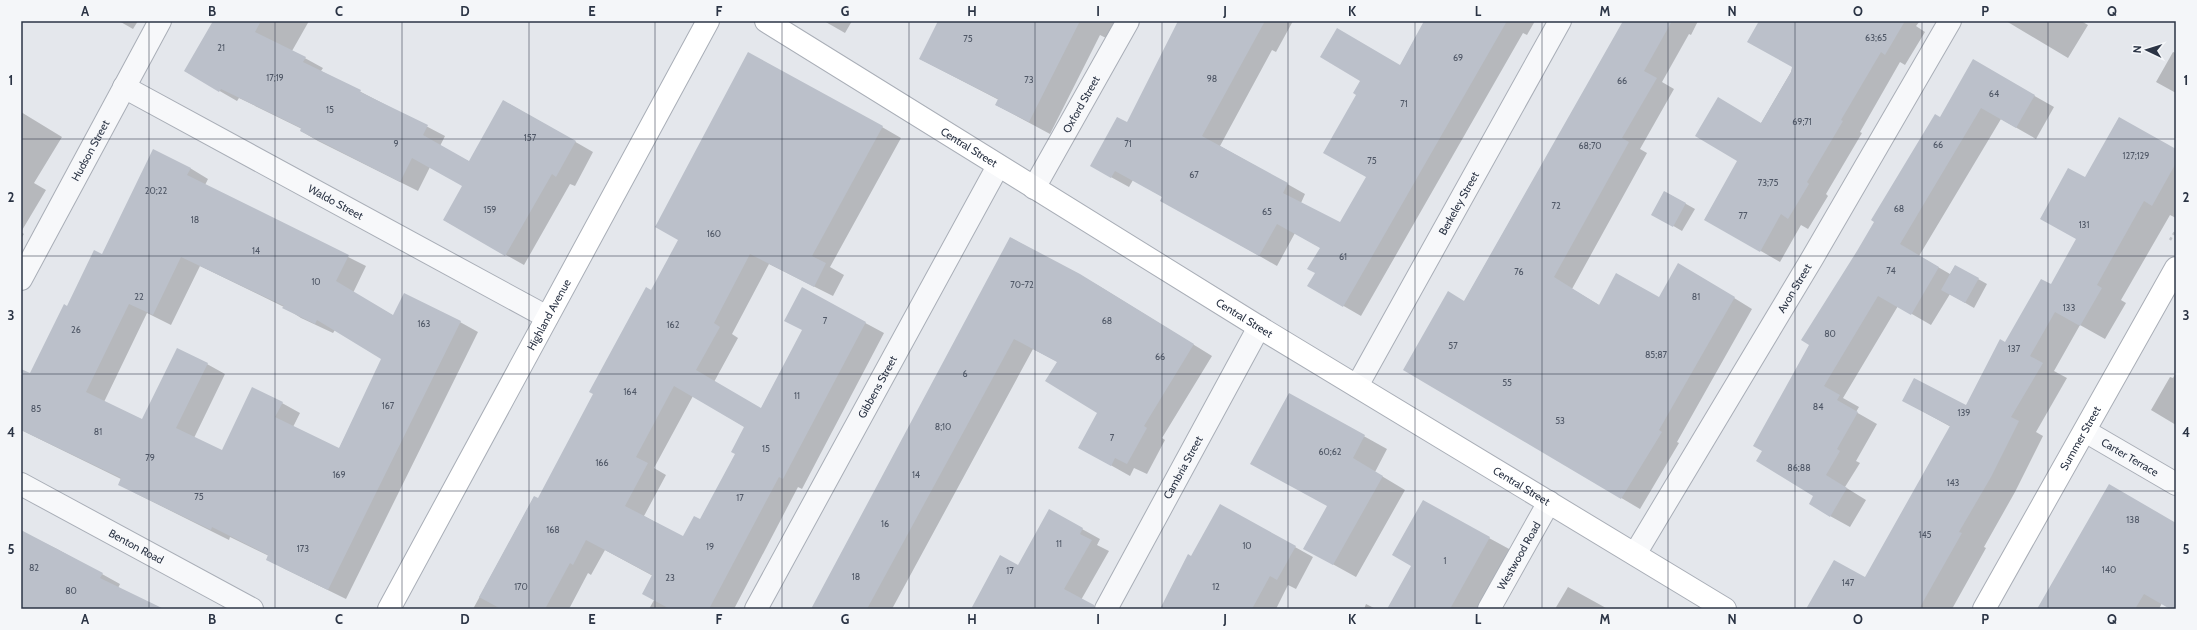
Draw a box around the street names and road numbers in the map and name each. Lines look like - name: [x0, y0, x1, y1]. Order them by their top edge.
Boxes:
- street label: Oxford Street: [1059, 73, 1103, 135]
- street label: Hudson Street: [68, 117, 112, 183]
- street label: Central Street: [938, 124, 1000, 170]
- street label: Berkeley Street: [1435, 169, 1482, 238]
- street label: Waldo Street: [306, 181, 366, 223]
- street label: Avon Street: [1774, 261, 1815, 315]
- street label: Highland Avenue: [524, 276, 574, 353]
- street label: Central Street: [1213, 295, 1276, 341]
- street label: Gibbens Street: [855, 353, 900, 421]
- street label: Summer Street: [2057, 403, 2104, 473]
- street label: Cambria Street: [1160, 433, 1206, 501]
- street label: Carter Terrace: [2099, 435, 2162, 480]
- street label: Central Street: [1490, 463, 1553, 509]
- street label: Westwood Road: [1494, 519, 1544, 593]
- street label: Benton Road: [106, 526, 166, 567]

